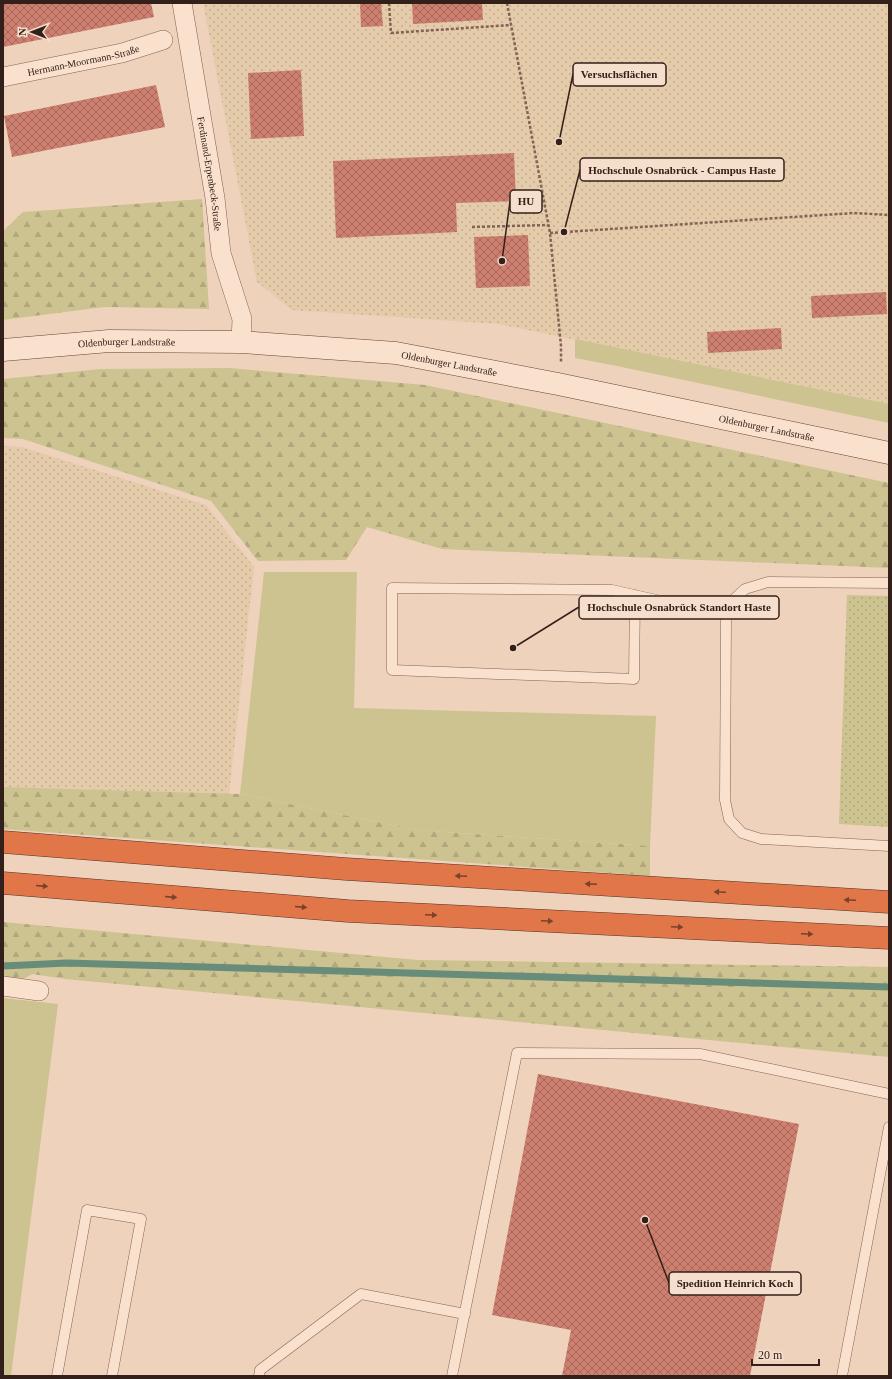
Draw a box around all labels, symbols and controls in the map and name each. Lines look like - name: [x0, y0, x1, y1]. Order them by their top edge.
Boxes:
- north arrow: [12, 12, 52, 52]
- text: N: [16, 28, 28, 36]
- street label: Hermann-Moormann-Straße: [27, 43, 141, 78]
- callout: Versuchsflächen: [573, 63, 666, 86]
- text: Versuchsflächen: [581, 68, 657, 80]
- street label: Ferdinand-Erpenbeck-Straße: [195, 116, 224, 232]
- callout: Hochschule Osnabrück - Campus Haste: [580, 158, 784, 181]
- text: Hochschule Osnabrück - Campus Haste: [588, 164, 776, 176]
- callout: HU: [510, 190, 542, 213]
- text: HU: [518, 195, 534, 207]
- street label: Oldenburger Landstraße: [78, 336, 176, 350]
- street label: Oldenburger Landstraße: [400, 349, 499, 378]
- street label: Oldenburger Landstraße: [718, 413, 816, 443]
- callout: Hochschule Osnabrück Standort Haste: [579, 596, 779, 619]
- text: Hochschule Osnabrück Standort Haste: [587, 601, 771, 613]
- one-way arrow: [455, 873, 467, 880]
- one-way arrow: [585, 881, 597, 888]
- one-way arrow: [36, 883, 48, 890]
- one-way arrow: [713, 889, 726, 895]
- one-way arrow: [165, 893, 177, 900]
- one-way arrow: [844, 896, 856, 903]
- one-way arrow: [295, 904, 307, 910]
- one-way arrow: [425, 912, 438, 918]
- one-way arrow: [541, 917, 553, 924]
- one-way arrow: [671, 924, 683, 931]
- one-way arrow: [800, 930, 813, 937]
- callout: Spedition Heinrich Koch: [669, 1272, 801, 1295]
- text: Spedition Heinrich Koch: [677, 1277, 793, 1289]
- scale bar: [752, 1341, 819, 1367]
- text: 20 m: [758, 1348, 783, 1362]

